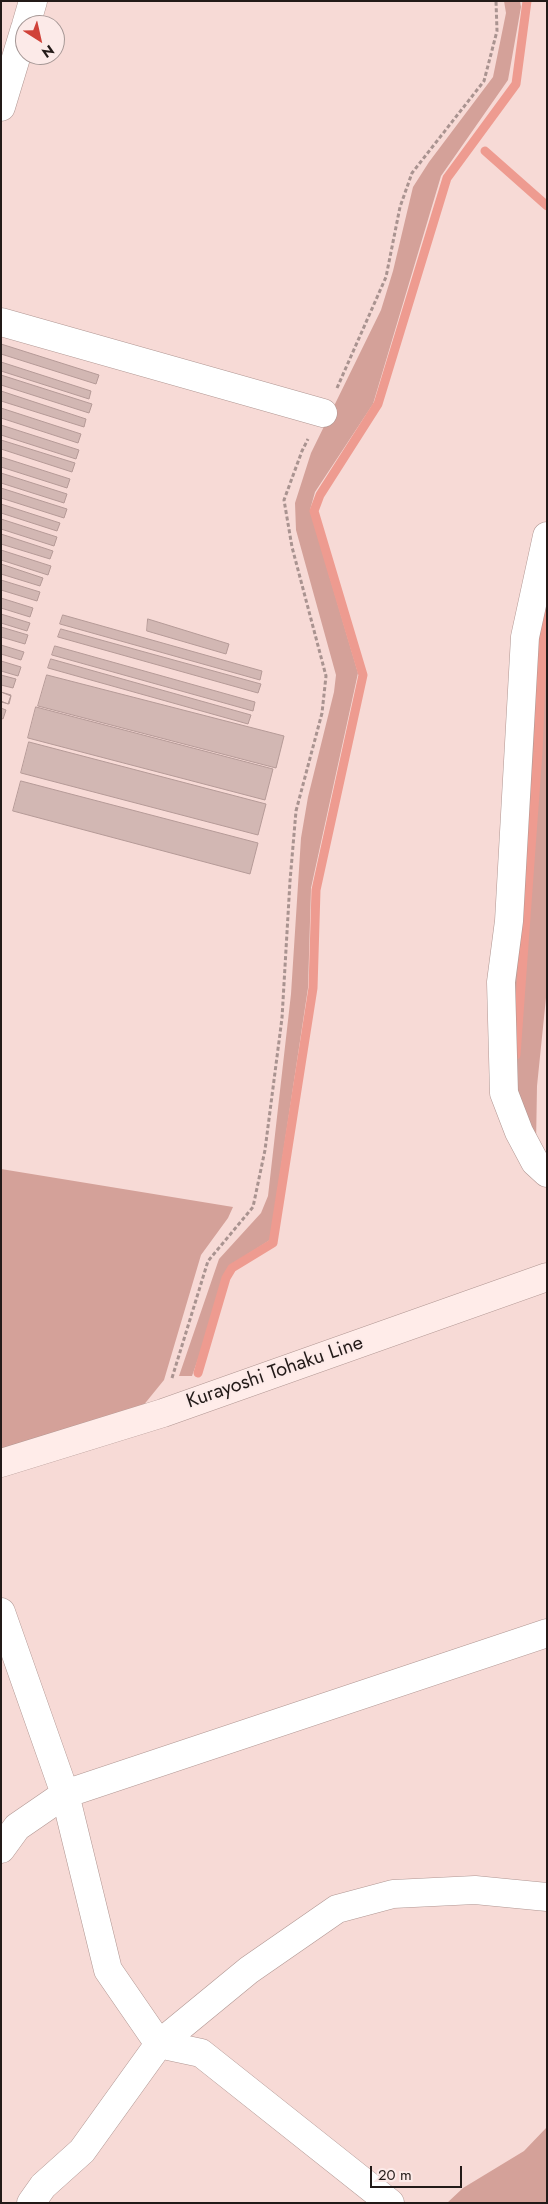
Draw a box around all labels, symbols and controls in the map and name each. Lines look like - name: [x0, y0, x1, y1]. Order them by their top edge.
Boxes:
- north arrow: [15, 15, 65, 65]
- text: N: [38, 40, 58, 63]
- street label: Kurayoshi Tohaku Line: [184, 1332, 366, 1414]
- scale bar: [373, 2156, 466, 2188]
- text: 20 m: [378, 2164, 412, 2186]

